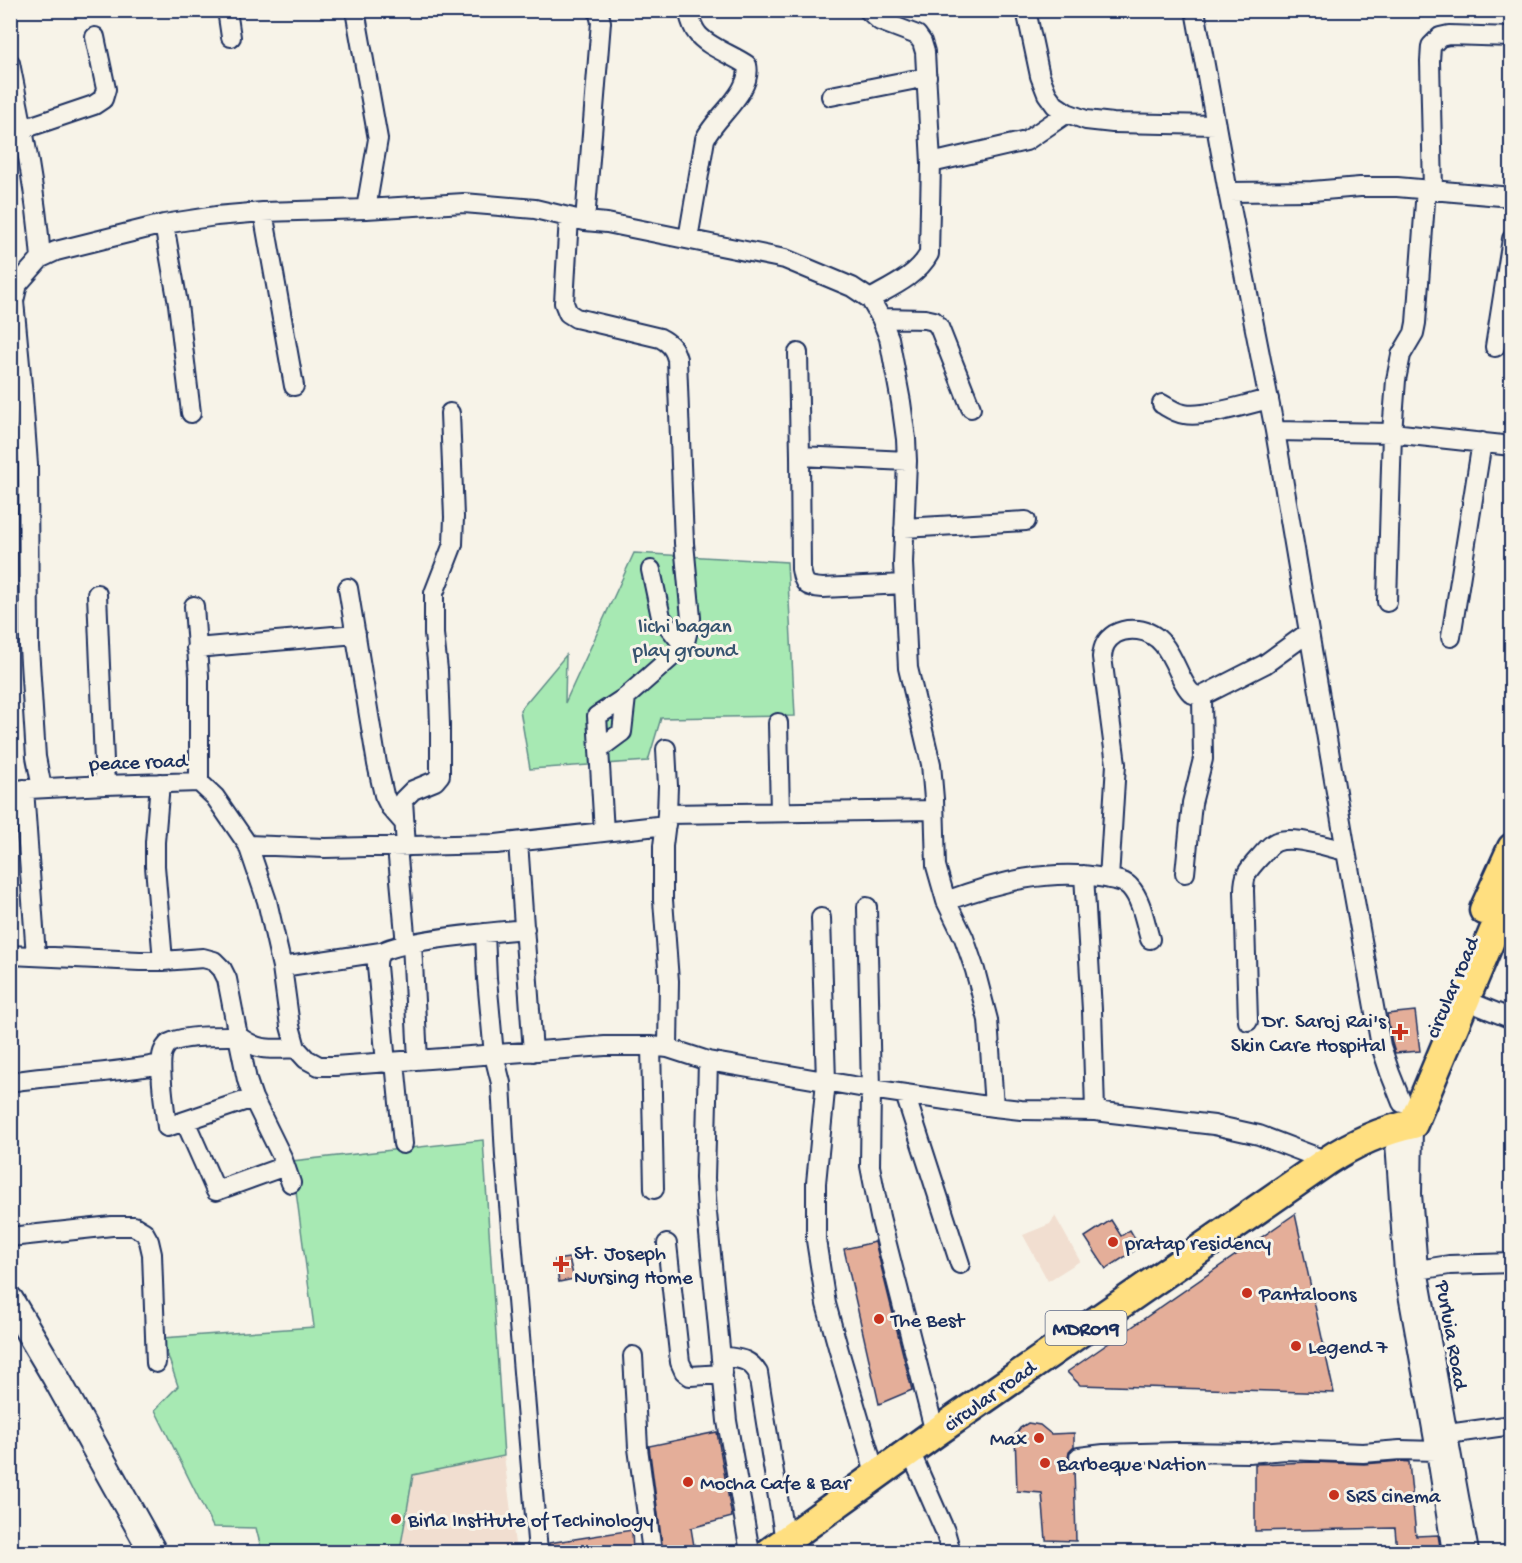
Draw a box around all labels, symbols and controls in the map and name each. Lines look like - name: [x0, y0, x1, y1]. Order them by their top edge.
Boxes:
- park label: lichi bagan play ground: [632, 616, 739, 665]
- street label: peace road: [88, 750, 189, 779]
- street label: circular road: [1422, 933, 1487, 1043]
- place label: Dr. Saroj Rai's Skin Care Hospital: [1231, 1011, 1387, 1060]
- marker: Dr. Saroj Rai's Skin Care Hospital: [1391, 1023, 1409, 1041]
- place label: pratap residency: [1124, 1233, 1271, 1258]
- marker: pratap residency: [1106, 1235, 1120, 1249]
- place label: St. Joseph Nursing Home: [574, 1243, 694, 1292]
- marker: St. Joseph Nursing Home: [552, 1255, 570, 1273]
- street label: Purluia Road: [1427, 1278, 1472, 1394]
- place label: Pantaloons: [1258, 1284, 1358, 1309]
- marker: Pantaloons: [1240, 1286, 1254, 1300]
- place label: The Best: [890, 1310, 966, 1335]
- road number: MDR019: [1046, 1311, 1126, 1345]
- marker: The Best: [872, 1312, 886, 1326]
- place label: Legend 7: [1308, 1337, 1389, 1362]
- marker: Legend 7: [1289, 1339, 1303, 1353]
- street label: circular road: [940, 1356, 1043, 1439]
- place label: Max: [990, 1429, 1027, 1454]
- marker: Max: [1032, 1431, 1046, 1445]
- place label: Barbeque Nation: [1056, 1454, 1206, 1479]
- marker: Barbeque Nation: [1038, 1456, 1052, 1470]
- place label: Mocha Cafe & Bar: [700, 1473, 852, 1498]
- marker: Mocha Cafe & Bar: [681, 1475, 695, 1489]
- place label: SRS cinema: [1346, 1486, 1442, 1511]
- marker: SRS cinema: [1327, 1488, 1341, 1502]
- place label: Birla Institute of Techinology: [407, 1510, 654, 1535]
- marker: Birla Institute of Techinology: [389, 1512, 403, 1526]

